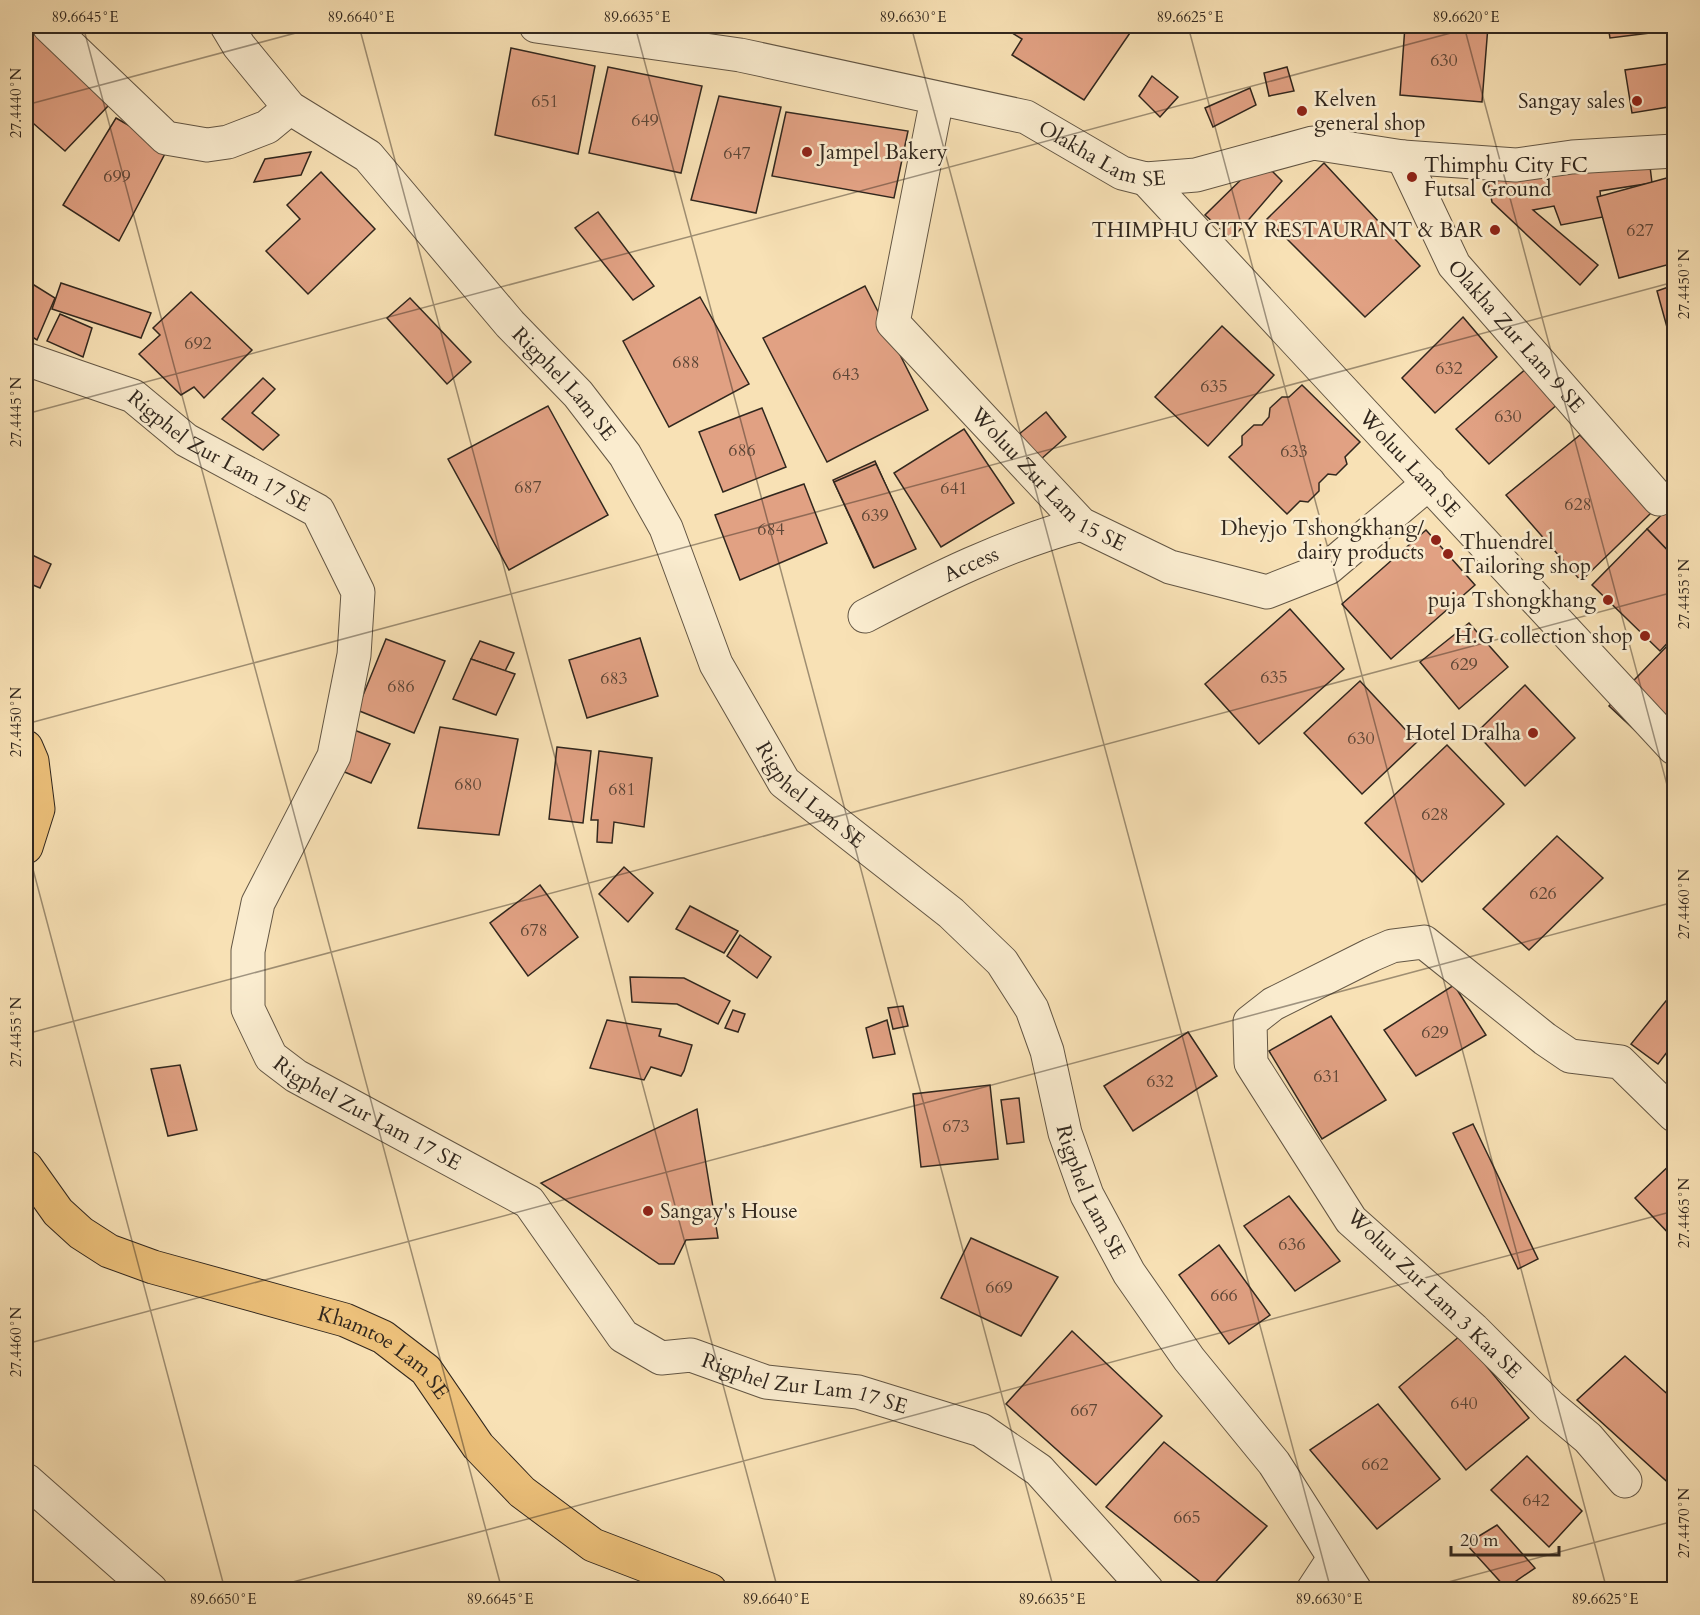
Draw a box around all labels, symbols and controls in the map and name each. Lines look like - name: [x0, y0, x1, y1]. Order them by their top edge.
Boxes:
- text: 89.6645°E: [52, 7, 118, 27]
- text: 89.6640°E: [328, 7, 394, 27]
- text: 89.6635°E: [604, 7, 670, 27]
- text: 89.6630°E: [880, 7, 946, 27]
- text: 89.6625°E: [1157, 7, 1223, 27]
- text: 89.6620°E: [1433, 7, 1499, 27]
- house number: 630: [1430, 48, 1458, 73]
- text: 27.4440°N: [6, 68, 26, 138]
- place label: Kelven general shop: [1314, 85, 1426, 138]
- place label: Sangay sales: [1518, 87, 1625, 116]
- house number: 651: [531, 89, 559, 114]
- marker: Sangay sales: [1630, 94, 1644, 108]
- marker: Kelven general shop: [1295, 104, 1309, 118]
- house number: 649: [631, 108, 659, 133]
- street label: Olakha Lam SE: [1033, 113, 1167, 194]
- place label: Jampel Bakery: [816, 138, 948, 167]
- house number: 647: [723, 141, 751, 166]
- marker: Jampel Bakery: [800, 145, 814, 159]
- place label: Thimphu City FC Futsal Ground: [1424, 151, 1588, 204]
- house number: 699: [103, 164, 131, 189]
- marker: Thimphu City FC Futsal Ground: [1405, 170, 1419, 184]
- place label: THIMPHU CITY RESTAURANT & BAR: [1091, 216, 1483, 245]
- house number: 627: [1626, 218, 1654, 243]
- marker: THIMPHU CITY RESTAURANT & BAR: [1488, 223, 1502, 237]
- text: 27.4450°N: [1674, 249, 1694, 319]
- street label: Olakha Zur Lam 9 SE: [1441, 253, 1591, 419]
- street label: Rigphel Lam SE: [506, 320, 623, 447]
- house number: 692: [184, 331, 212, 356]
- house number: 688: [672, 350, 700, 375]
- house number: 632: [1435, 356, 1463, 381]
- house number: 643: [832, 362, 860, 387]
- house number: 635: [1200, 374, 1228, 399]
- text: 27.4445°N: [6, 377, 26, 447]
- street label: Rigphel Zur Lam 17 SE: [122, 383, 316, 519]
- street label: Woluu Zur Lam 15 SE: [963, 400, 1131, 558]
- street label: Woluu Lam SE: [1352, 402, 1467, 524]
- house number: 630: [1494, 404, 1522, 429]
- house number: 686: [728, 438, 756, 463]
- house number: 633: [1280, 439, 1308, 464]
- house number: 687: [514, 475, 542, 500]
- house number: 641: [940, 476, 968, 501]
- house number: 628: [1564, 492, 1592, 517]
- house number: 639: [861, 503, 889, 528]
- place label: Dheyjo Tshongkhang/ dairy products: [1221, 514, 1424, 567]
- house number: 684: [757, 517, 785, 542]
- place label: Thuendrel Tailoring shop: [1460, 528, 1591, 581]
- marker: Dheyjo Tshongkhang/ dairy products: [1429, 533, 1443, 547]
- street label: Access: [939, 539, 1003, 589]
- marker: Thuendrel Tailoring shop: [1441, 547, 1455, 561]
- text: 27.4455°N: [1674, 559, 1694, 629]
- place label: puja Tshongkhang: [1428, 586, 1596, 615]
- marker: puja Tshongkhang: [1601, 593, 1615, 607]
- place label: H.G collection shop: [1455, 622, 1633, 651]
- marker: H.G collection shop: [1638, 629, 1652, 643]
- house number: 629: [1450, 652, 1478, 677]
- house number: 635: [1260, 665, 1288, 690]
- house number: 683: [600, 666, 628, 691]
- house number: 686: [387, 674, 415, 699]
- text: 27.4450°N: [6, 687, 26, 757]
- place label: Hotel Dralha: [1405, 719, 1521, 748]
- house number: 630: [1347, 726, 1375, 751]
- marker: Hotel Dralha: [1526, 726, 1540, 740]
- street label: Rigphel Lam SE: [749, 736, 871, 855]
- house number: 680: [454, 772, 482, 797]
- house number: 681: [608, 777, 636, 802]
- house number: 628: [1421, 802, 1449, 827]
- text: 27.4460°N: [1674, 869, 1694, 939]
- house number: 626: [1529, 881, 1557, 906]
- house number: 678: [520, 918, 548, 943]
- text: 27.4455°N: [6, 997, 26, 1067]
- house number: 629: [1421, 1020, 1449, 1045]
- street label: Rigphel Zur Lam 17 SE: [267, 1049, 467, 1177]
- house number: 631: [1313, 1064, 1341, 1089]
- house number: 632: [1146, 1069, 1174, 1094]
- house number: 673: [942, 1114, 970, 1139]
- street label: Rigphel Lam SE: [1049, 1122, 1133, 1264]
- text: 27.4465°N: [1674, 1178, 1694, 1248]
- place label: Sangay's House: [660, 1197, 798, 1226]
- street label: Woluu Zur Lam 3 Kaa SE: [1339, 1202, 1528, 1385]
- marker: Sangay's House: [641, 1204, 655, 1218]
- house number: 636: [1278, 1232, 1306, 1257]
- house number: 669: [985, 1275, 1013, 1300]
- house number: 666: [1210, 1283, 1238, 1308]
- street label: Khamtoe Lam SE: [315, 1299, 456, 1405]
- text: 27.4460°N: [6, 1307, 26, 1377]
- street label: Rigphel Zur Lam 17 SE: [698, 1345, 911, 1421]
- house number: 640: [1450, 1391, 1478, 1416]
- house number: 667: [1070, 1398, 1098, 1423]
- house number: 662: [1361, 1452, 1389, 1477]
- house number: 642: [1522, 1488, 1550, 1513]
- text: 27.4470°N: [1674, 1488, 1694, 1558]
- house number: 665: [1173, 1505, 1201, 1530]
- scale bar: [1451, 1519, 1559, 1557]
- text: 20 m: [1460, 1528, 1499, 1553]
- text: 89.6650°E: [190, 1589, 256, 1609]
- text: 89.6645°E: [467, 1589, 533, 1609]
- text: 89.6640°E: [743, 1589, 809, 1609]
- text: 89.6635°E: [1019, 1589, 1085, 1609]
- text: 89.6630°E: [1296, 1589, 1362, 1609]
- text: 89.6625°E: [1572, 1589, 1638, 1609]

